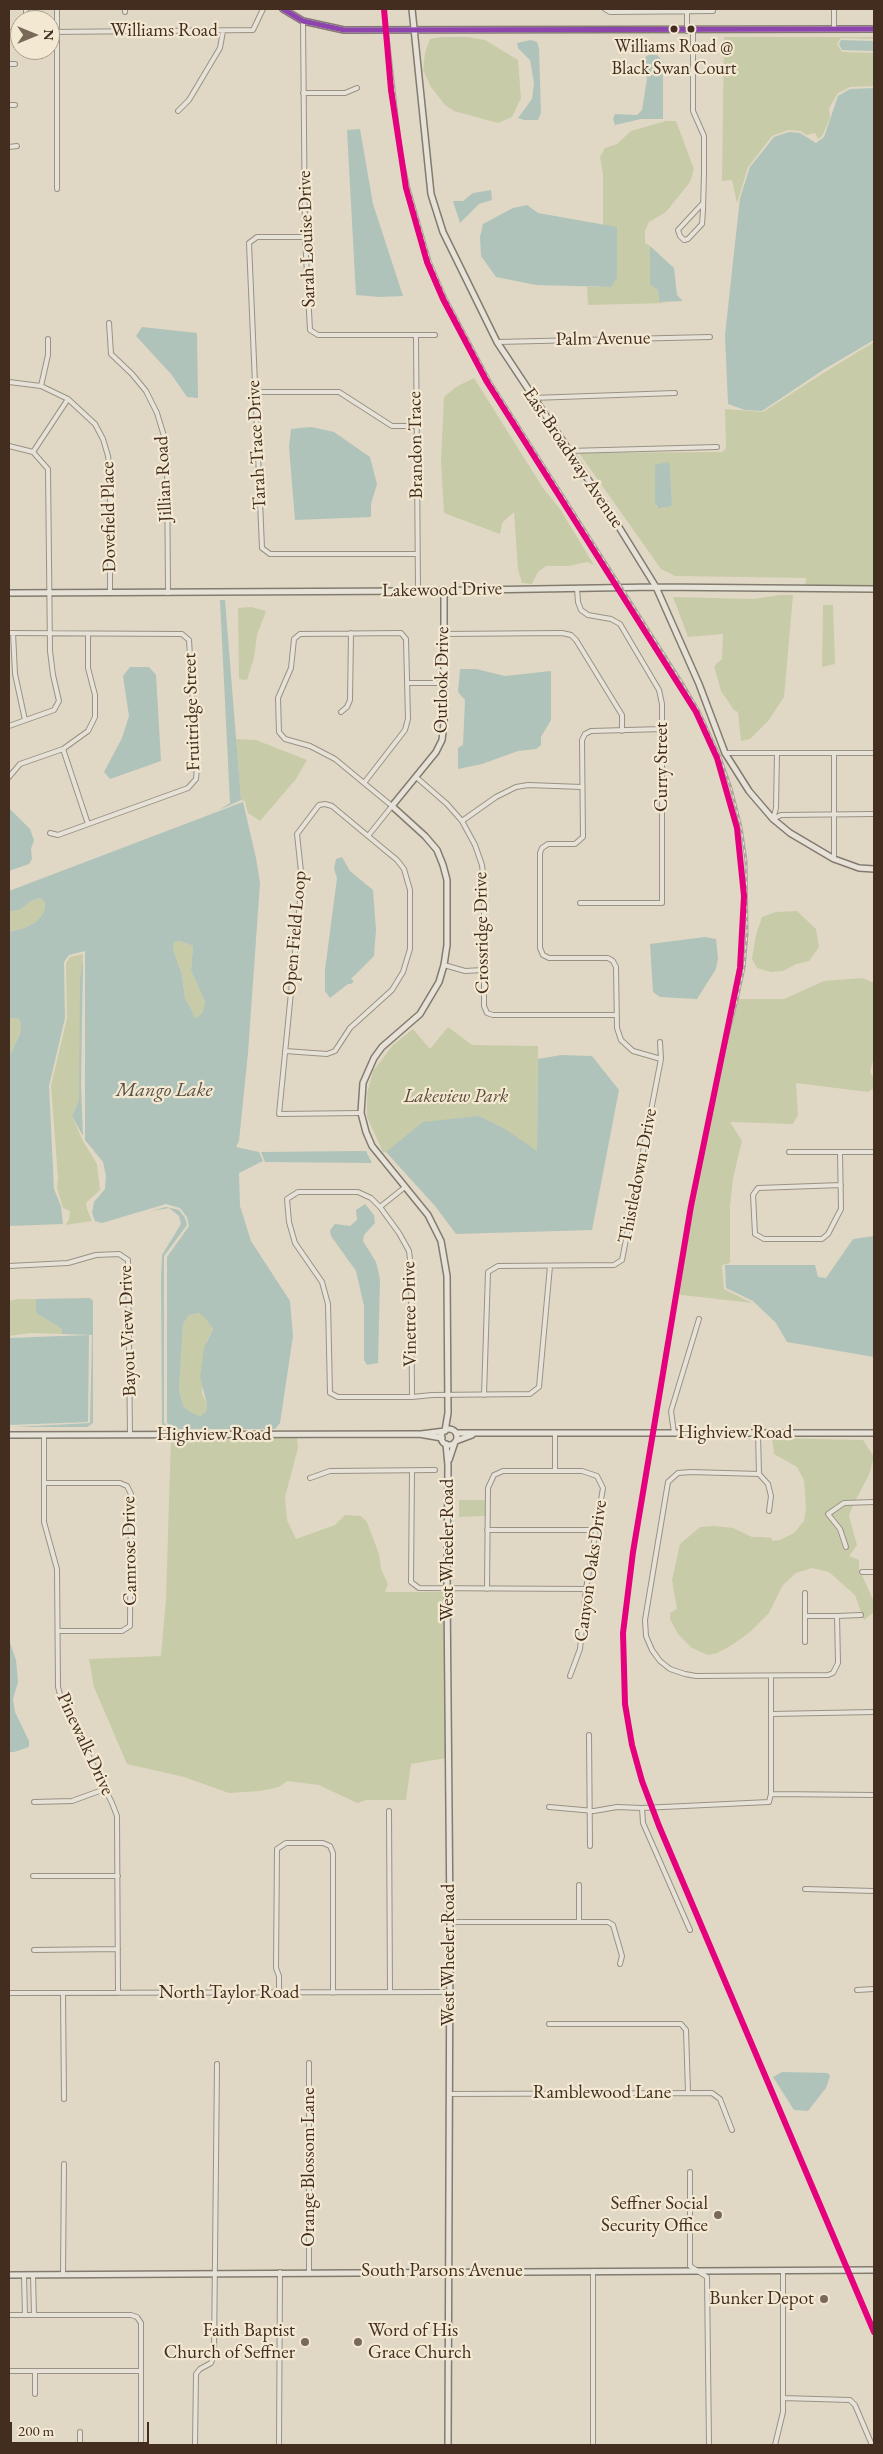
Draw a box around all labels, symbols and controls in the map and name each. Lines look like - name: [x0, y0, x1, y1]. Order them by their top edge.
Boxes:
- north arrow: [10, 10, 60, 60]
- street label: Williams Road: [110, 20, 218, 42]
- marker: Williams Road @ Black Swan Court: [669, 24, 679, 34]
- unlabelled marker: [686, 24, 696, 34]
- text: N: [40, 29, 58, 41]
- place label: Williams Road @ Black Swan Court: [612, 36, 736, 78]
- street label: Sarah Louise Drive: [293, 170, 321, 308]
- street label: Palm Avenue: [555, 327, 651, 351]
- street label: Tarah Trace Drive: [242, 380, 272, 510]
- street label: East Broadway Avenue: [518, 384, 628, 532]
- street label: Brandon Trace: [404, 391, 428, 499]
- street label: Jillian Road: [150, 435, 178, 523]
- street label: Dovefield Place: [97, 461, 121, 573]
- street label: Lakewood Drive: [382, 578, 502, 602]
- street label: Outlook Drive: [430, 626, 454, 734]
- street label: Fruitridge Street: [179, 652, 205, 772]
- street label: Curry Street: [651, 722, 673, 812]
- street label: Open Field Loop: [278, 870, 312, 996]
- street label: Crossridge Drive: [470, 872, 494, 994]
- water label: Mango Lake: [116, 1079, 212, 1103]
- park label: Lakeview Park: [404, 1086, 508, 1108]
- street label: Thistledown Drive: [614, 1106, 662, 1246]
- street label: Vinetree Drive: [398, 1261, 422, 1367]
- street label: Bayou View Drive: [114, 1265, 142, 1397]
- street label: Highview Road: [678, 1422, 792, 1444]
- street label: Highview Road: [157, 1424, 271, 1446]
- street label: West Wheeler Road: [437, 1479, 459, 1621]
- street label: Camrose Drive: [118, 1496, 142, 1606]
- street label: Canyon Oaks Drive: [570, 1499, 612, 1643]
- street label: Pinewalk Drive: [51, 1689, 119, 1799]
- street label: West Wheeler Road: [438, 1884, 460, 2026]
- street label: North Taylor Road: [159, 1982, 299, 2004]
- street label: Ramblewood Lane: [533, 2082, 671, 2104]
- street label: Orange Blossom Lane: [298, 2087, 320, 2247]
- place label: Seffner Social Security Office: [601, 2193, 708, 2237]
- marker: Seffner Social Security Office: [712, 2209, 724, 2221]
- street label: South Parsons Avenue: [361, 2260, 523, 2282]
- place label: Bunker Depot: [709, 2288, 814, 2310]
- marker: Bunker Depot: [818, 2293, 830, 2305]
- place label: Faith Baptist Church of Seffner: [164, 2320, 295, 2364]
- place label: Word of His Grace Church: [368, 2320, 471, 2364]
- marker: Faith Baptist Church of Seffner: [299, 2336, 311, 2348]
- marker: Word of His Grace Church: [352, 2336, 364, 2348]
- scale bar: [12, 2412, 151, 2444]
- text: 200 m: [18, 2421, 54, 2440]

